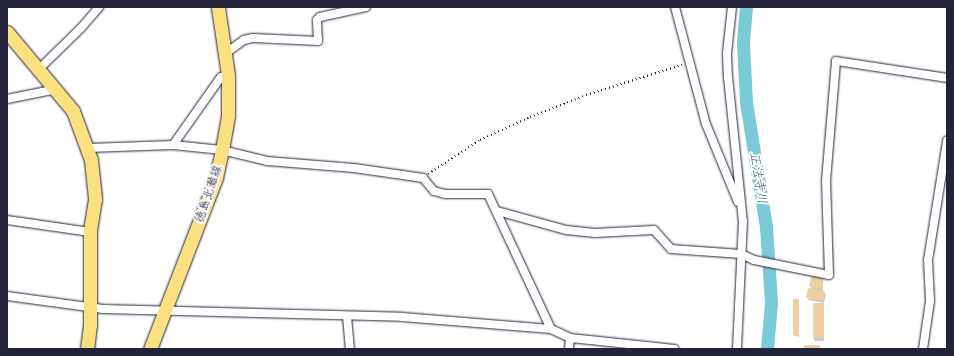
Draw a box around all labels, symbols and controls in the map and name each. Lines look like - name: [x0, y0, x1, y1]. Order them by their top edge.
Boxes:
- water label: 正法寺川: [746, 151, 770, 205]
- street label: 徳島北灘線: [192, 163, 226, 225]

